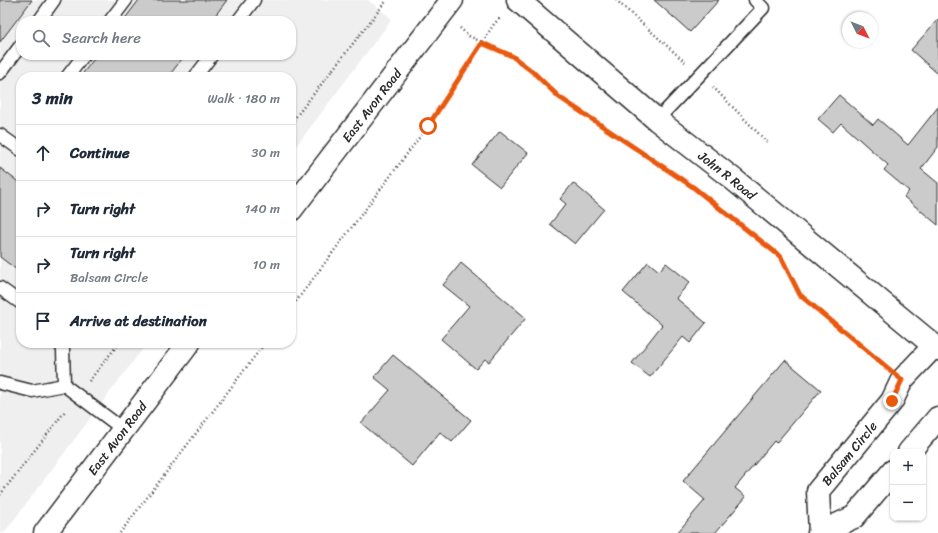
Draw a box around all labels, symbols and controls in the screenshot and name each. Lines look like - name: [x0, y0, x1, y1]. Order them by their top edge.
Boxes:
- north arrow: [842, 12, 878, 48]
- search box: [16, 16, 296, 60]
- text: Search here: [62, 25, 141, 51]
- icon: search: [30, 27, 52, 49]
- street label: East Avon Road: [335, 62, 408, 147]
- text: 3 min: [32, 83, 73, 113]
- text: Walk · 180 m: [208, 87, 280, 110]
- route start: [419, 117, 437, 135]
- text: Continue: [70, 140, 130, 166]
- text: 30 m: [251, 141, 280, 164]
- icon: ahead: [32, 142, 54, 164]
- street label: John R Road: [693, 144, 762, 206]
- text: Turn right: [70, 196, 135, 222]
- text: 140 m: [245, 197, 280, 220]
- icon: right: [32, 198, 54, 220]
- text: Turn right: [70, 240, 135, 266]
- text: 10 m: [253, 253, 280, 276]
- icon: right: [32, 254, 54, 276]
- text: Balsam Circle: [70, 266, 148, 289]
- text: Arrive at destination: [70, 308, 207, 334]
- icon: arrive: [32, 310, 54, 332]
- route end: [883, 392, 901, 410]
- street label: East Avon Road: [81, 395, 153, 480]
- street label: Balsam Circle: [815, 415, 883, 491]
- map controls: [890, 449, 926, 521]
- button: +: [890, 449, 926, 485]
- button: −: [890, 485, 926, 521]

